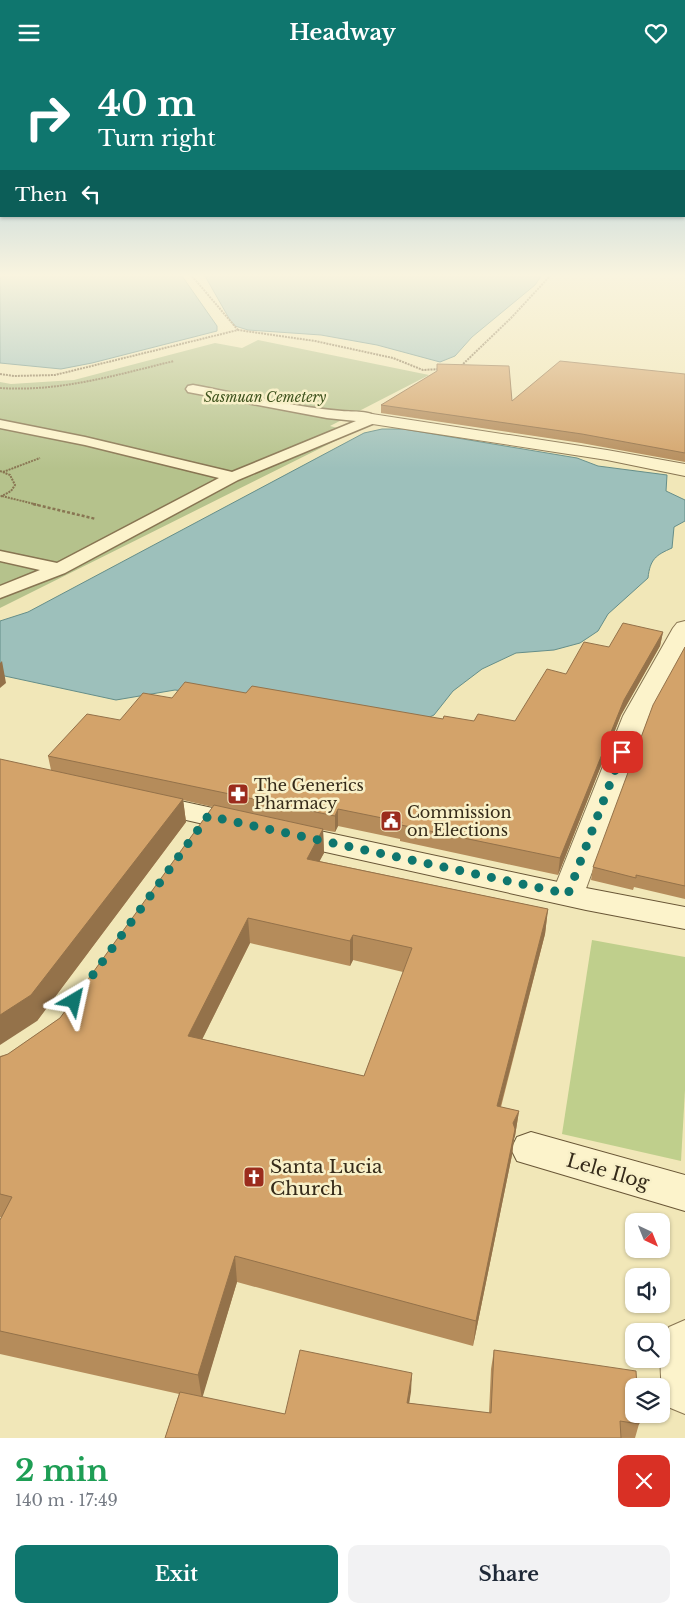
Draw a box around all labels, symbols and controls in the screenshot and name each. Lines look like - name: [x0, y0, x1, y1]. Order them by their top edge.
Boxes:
- icon: menu: [15, 19, 43, 47]
- text: Headway: [289, 19, 396, 46]
- icon: heart: [642, 19, 670, 47]
- text: 40 m: [98, 82, 196, 125]
- icon: right: [15, 85, 80, 150]
- text: Turn right: [98, 125, 216, 152]
- icon: left: [77, 180, 105, 208]
- text: Then: [15, 183, 67, 206]
- park label: Sasmuan Cemetery: [204, 388, 327, 406]
- pin: [601, 731, 643, 773]
- icon: arrive: [608, 738, 636, 766]
- place label: The Generics Pharmacy: [254, 775, 364, 813]
- pharmacy icon: The Generics Pharmacy: [226, 782, 250, 806]
- place label: Commission on Elections: [407, 802, 512, 840]
- public building icon: Commission on Elections: [379, 809, 403, 833]
- position arrow: [47, 974, 99, 1026]
- street label: Lele Ilog: [564, 1149, 653, 1194]
- place label: Santa Lucia Church: [270, 1155, 383, 1200]
- church icon: Santa Lucia Church: [242, 1165, 266, 1189]
- north arrow: [625, 1213, 670, 1257]
- map controls: [625, 1213, 670, 1423]
- button: sound: [625, 1268, 670, 1313]
- button: search: [625, 1323, 670, 1368]
- button: layers: [625, 1378, 670, 1423]
- text: 2 min: [15, 1452, 108, 1489]
- button: close: [618, 1455, 670, 1507]
- text: 140 m · 17:49: [15, 1490, 118, 1510]
- button: Exit: [15, 1545, 338, 1603]
- button: Share: [348, 1545, 670, 1603]

